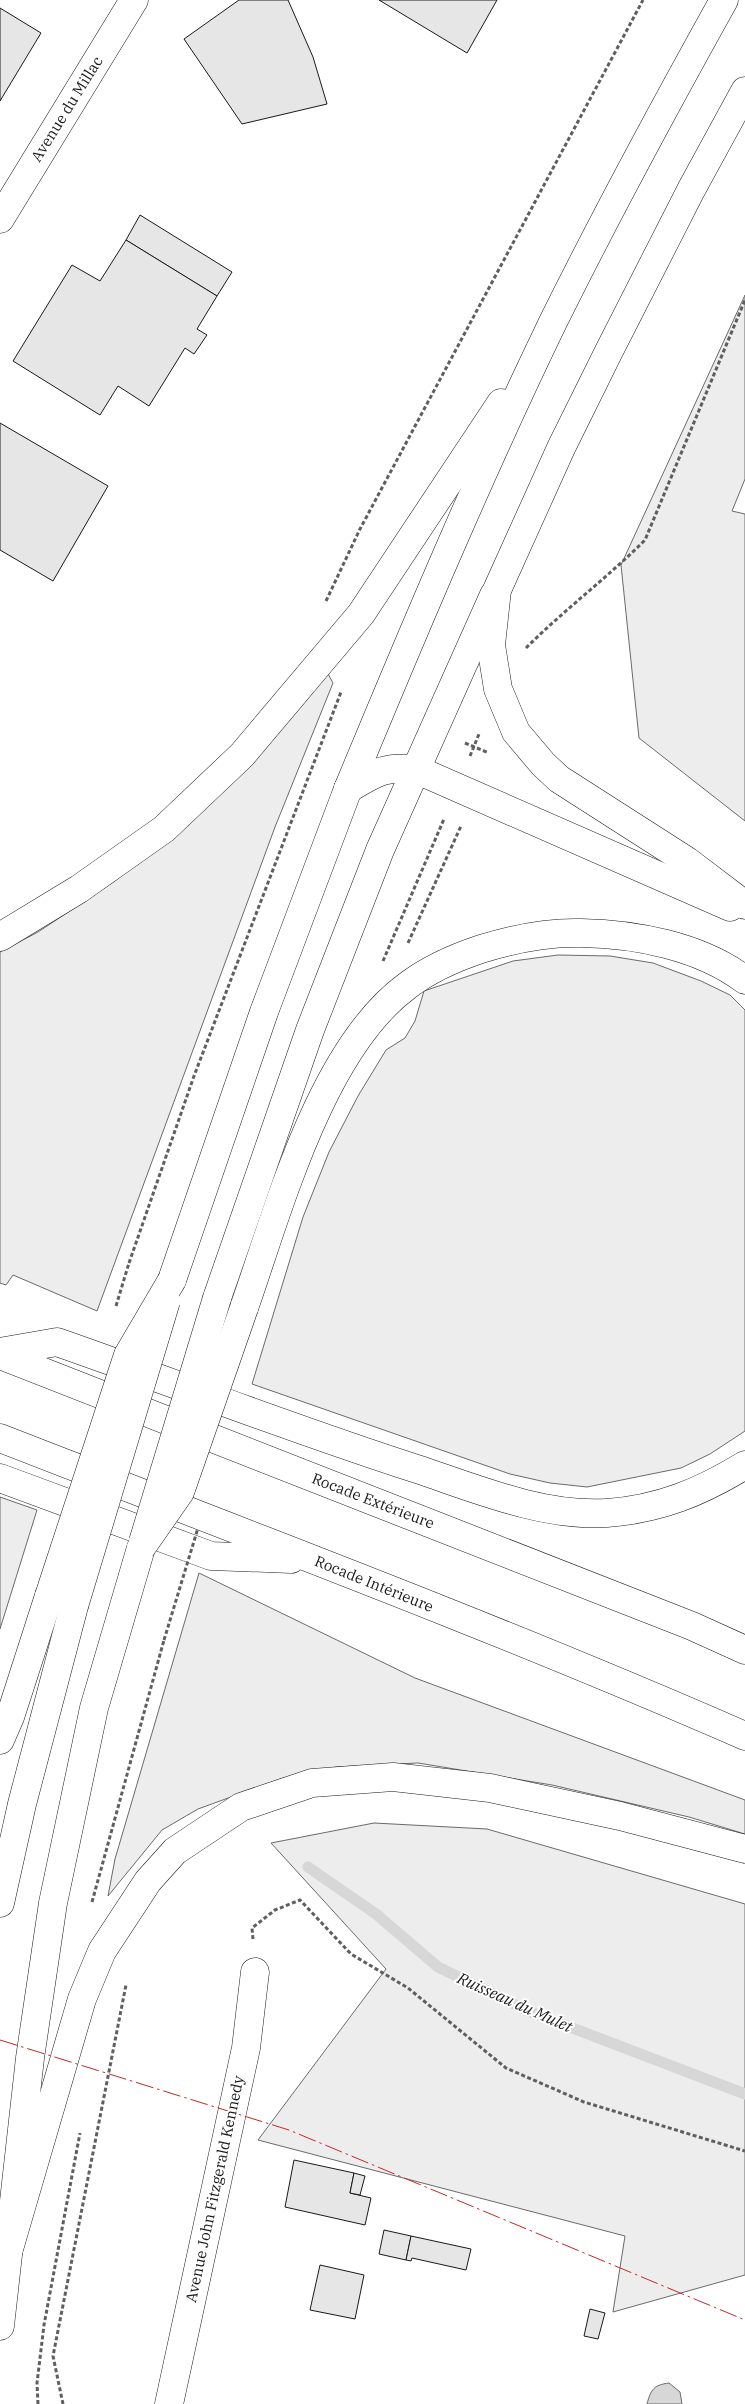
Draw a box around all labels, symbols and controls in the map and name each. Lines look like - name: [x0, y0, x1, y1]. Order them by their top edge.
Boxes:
- street label: Avenue du Millac: [27, 52, 107, 165]
- street label: Rocade Extérieure: [309, 1468, 437, 1533]
- street label: Rocade Intérieure: [312, 1551, 436, 1616]
- water label: Ruisseau du Mulet: [453, 1967, 577, 2037]
- street label: Avenue John Fitzgerald Kennedy: [181, 2074, 248, 2304]

